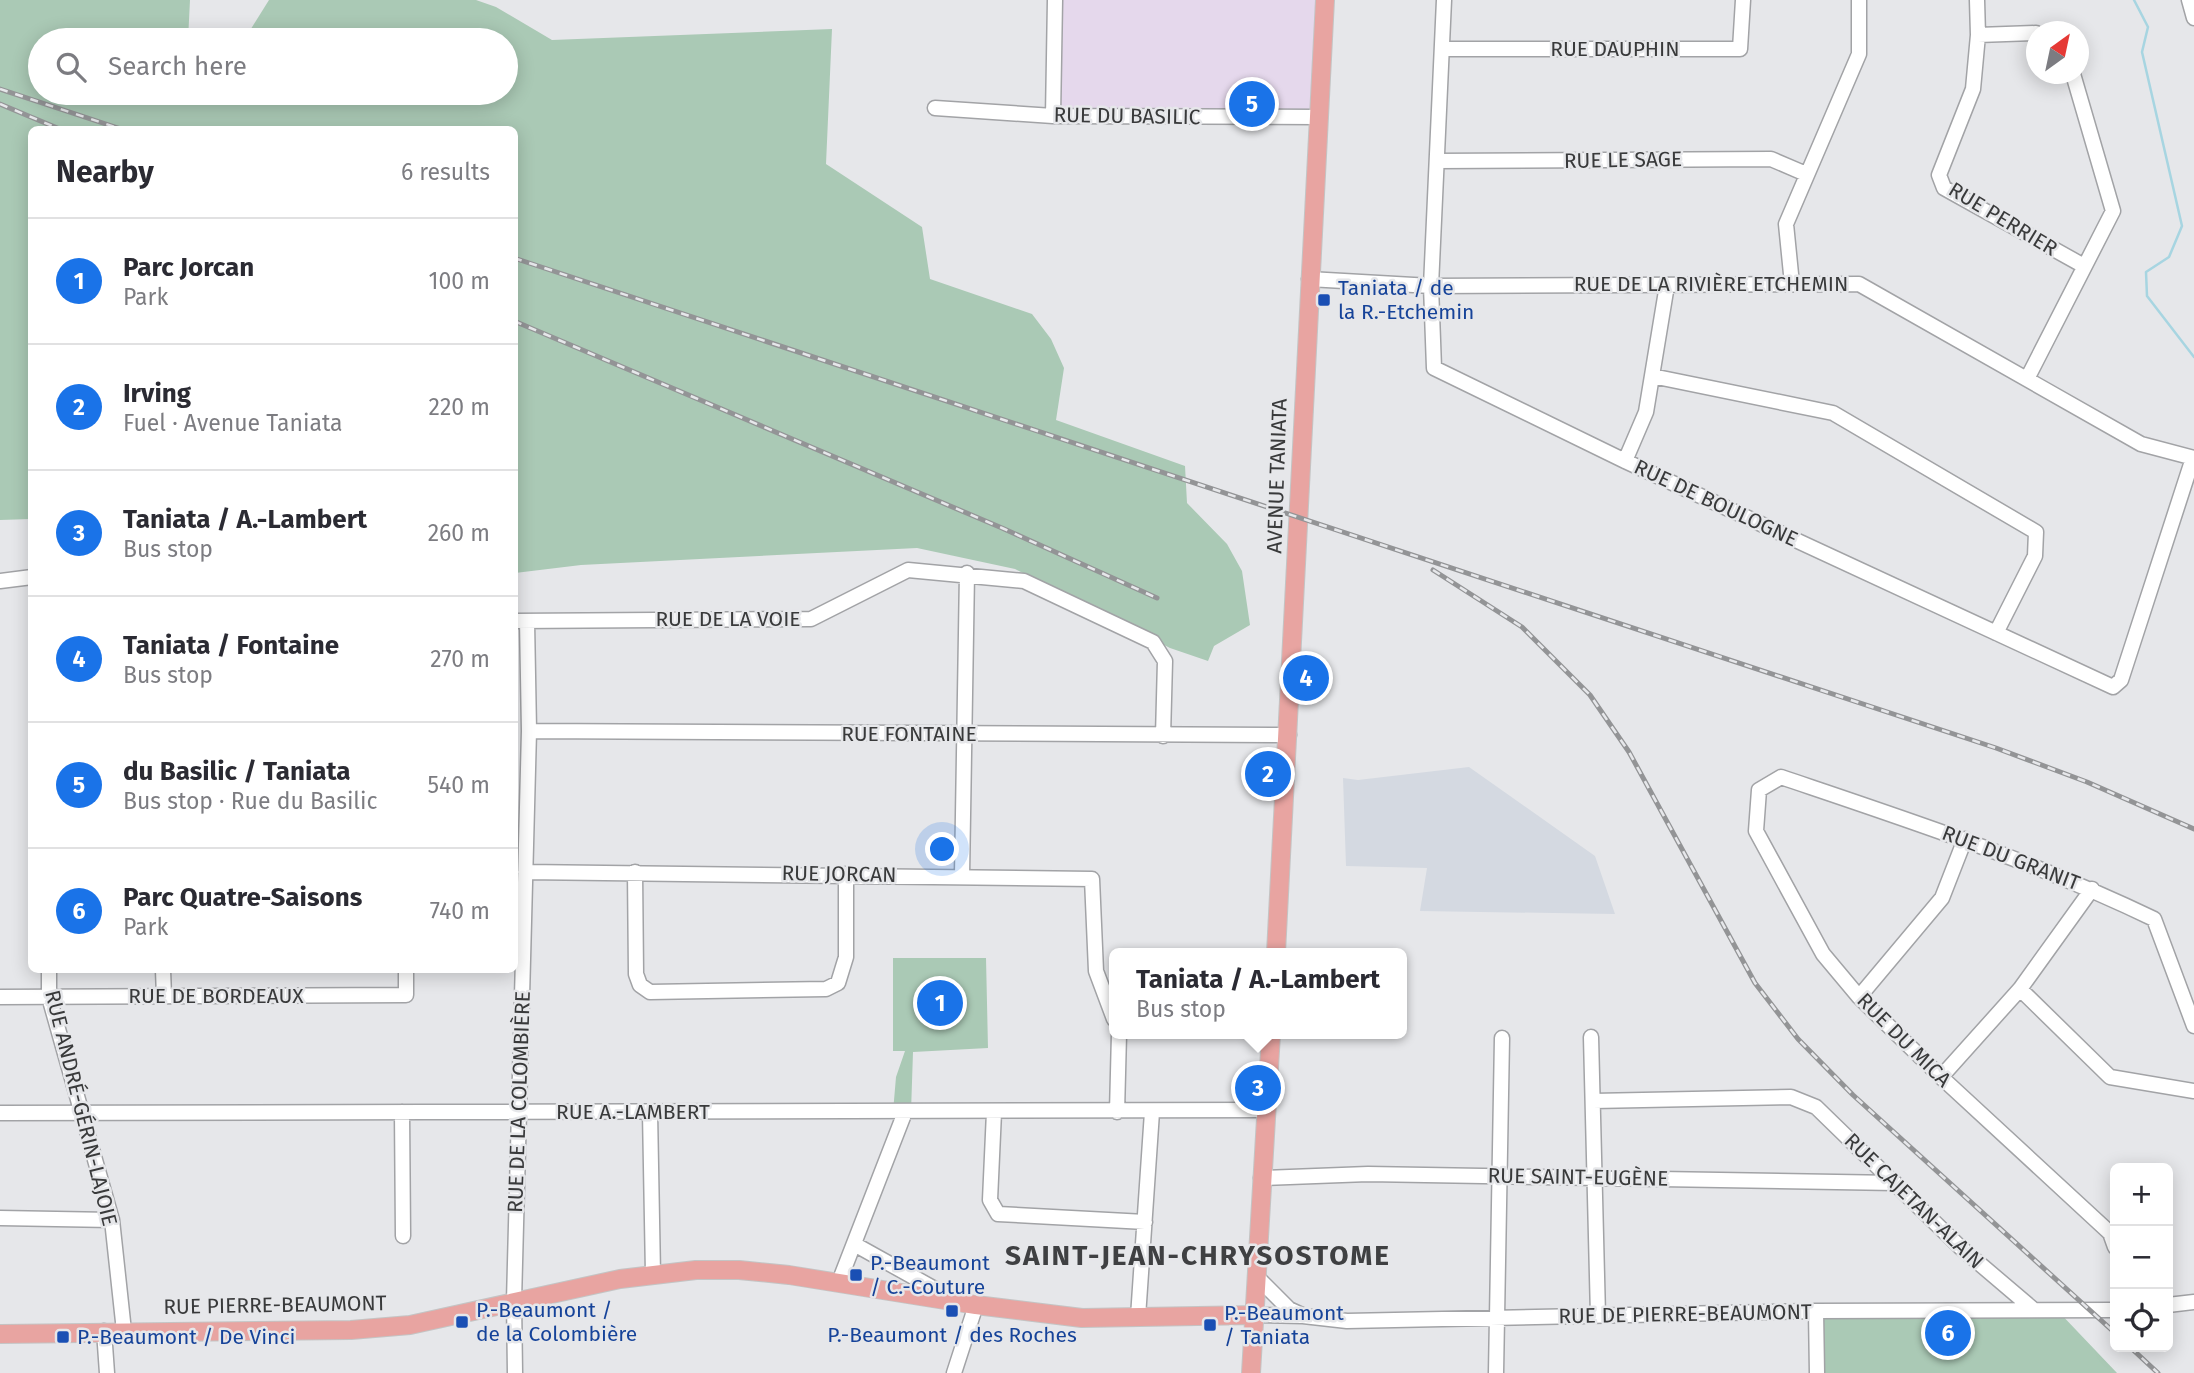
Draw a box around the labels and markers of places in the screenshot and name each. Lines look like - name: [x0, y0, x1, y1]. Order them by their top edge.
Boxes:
- pin: 5: [1229, 78, 1275, 130]
- place label: Taniata / de la R.-Etchemin: [1338, 275, 1474, 325]
- marker: Taniata / de la R.-Etchemin: [1316, 292, 1332, 308]
- pin: 4: [1283, 652, 1329, 704]
- pin: 2: [1245, 748, 1291, 800]
- pin: 1: [917, 977, 963, 1029]
- pin: 3: [1235, 1062, 1281, 1114]
- place label: P.-Beaumont / C.-Couture: [870, 1250, 990, 1300]
- marker: P.-Beaumont / C.-Couture: [848, 1267, 864, 1283]
- place label: P.-Beaumont / de la Colombière: [476, 1297, 637, 1347]
- place label: P.-Beaumont / Taniata: [1224, 1300, 1344, 1350]
- marker: P.-Beaumont / des Roches: [944, 1303, 960, 1319]
- pin: 6: [1925, 1307, 1971, 1359]
- marker: P.-Beaumont / de la Colombière: [454, 1314, 470, 1330]
- marker: P.-Beaumont / Taniata: [1202, 1317, 1218, 1333]
- place label: P.-Beaumont / des Roches: [827, 1322, 1077, 1348]
- place label: P.-Beaumont / De Vinci: [77, 1324, 295, 1350]
- marker: P.-Beaumont / De Vinci: [55, 1329, 71, 1345]

